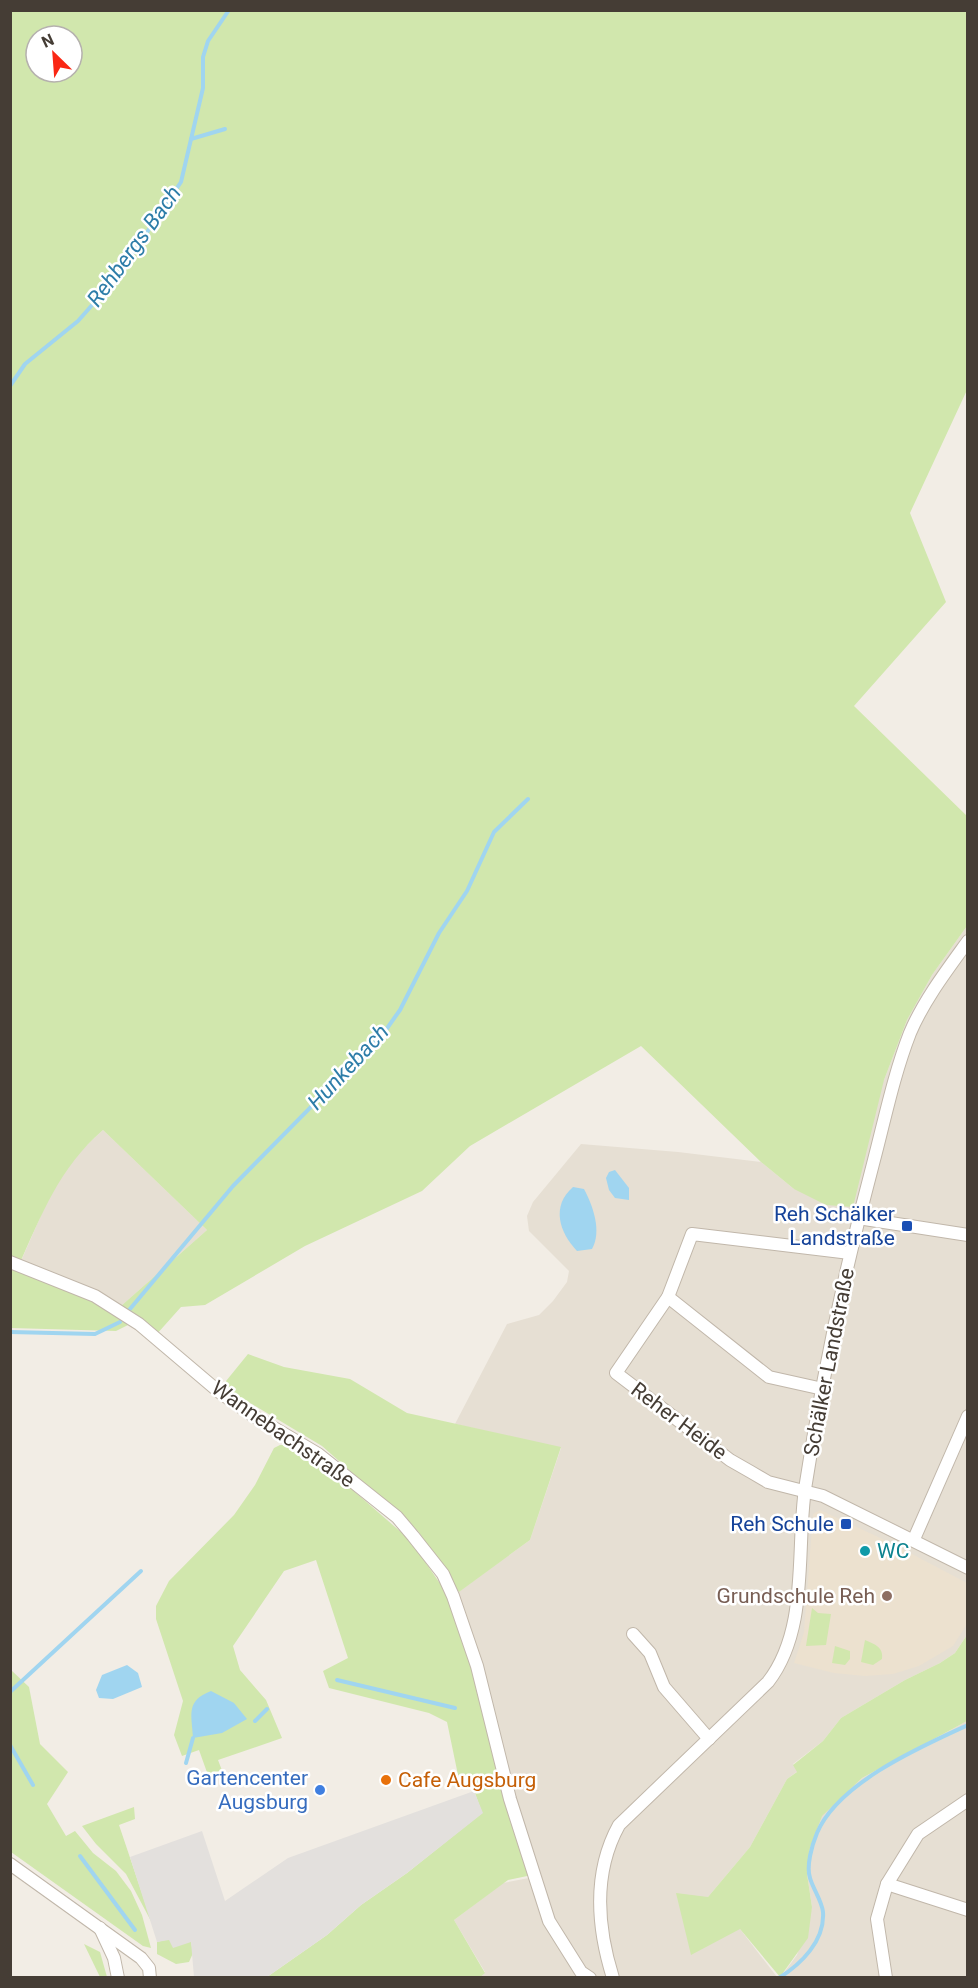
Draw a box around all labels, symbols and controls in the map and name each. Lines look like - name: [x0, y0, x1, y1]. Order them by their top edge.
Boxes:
- north arrow: [24, 24, 84, 84]
- text: N: [39, 30, 57, 52]
- water label: Rehbergs Bach: [82, 181, 186, 311]
- water label: Hunkebach: [302, 1019, 394, 1115]
- place label: Reh Schälker Landstraße: [774, 1202, 895, 1250]
- marker: Reh Schälker Landstraße: [900, 1219, 914, 1233]
- street label: Schälker Landstraße: [799, 1266, 859, 1458]
- street label: Wannebachstraße: [207, 1376, 359, 1492]
- street label: Reher Heide: [627, 1377, 731, 1465]
- place label: Reh Schule: [730, 1512, 834, 1536]
- marker: Reh Schule: [839, 1517, 853, 1531]
- place label: WC: [877, 1539, 909, 1563]
- marker: WC: [858, 1544, 872, 1558]
- place label: Grundschule Reh: [716, 1584, 875, 1608]
- marker: Grundschule Reh: [880, 1589, 894, 1603]
- place label: Gartencenter Augsburg: [186, 1766, 308, 1814]
- place label: Cafe Augsburg: [398, 1768, 536, 1792]
- marker: Cafe Augsburg: [379, 1773, 393, 1787]
- marker: Gartencenter Augsburg: [313, 1783, 327, 1797]

